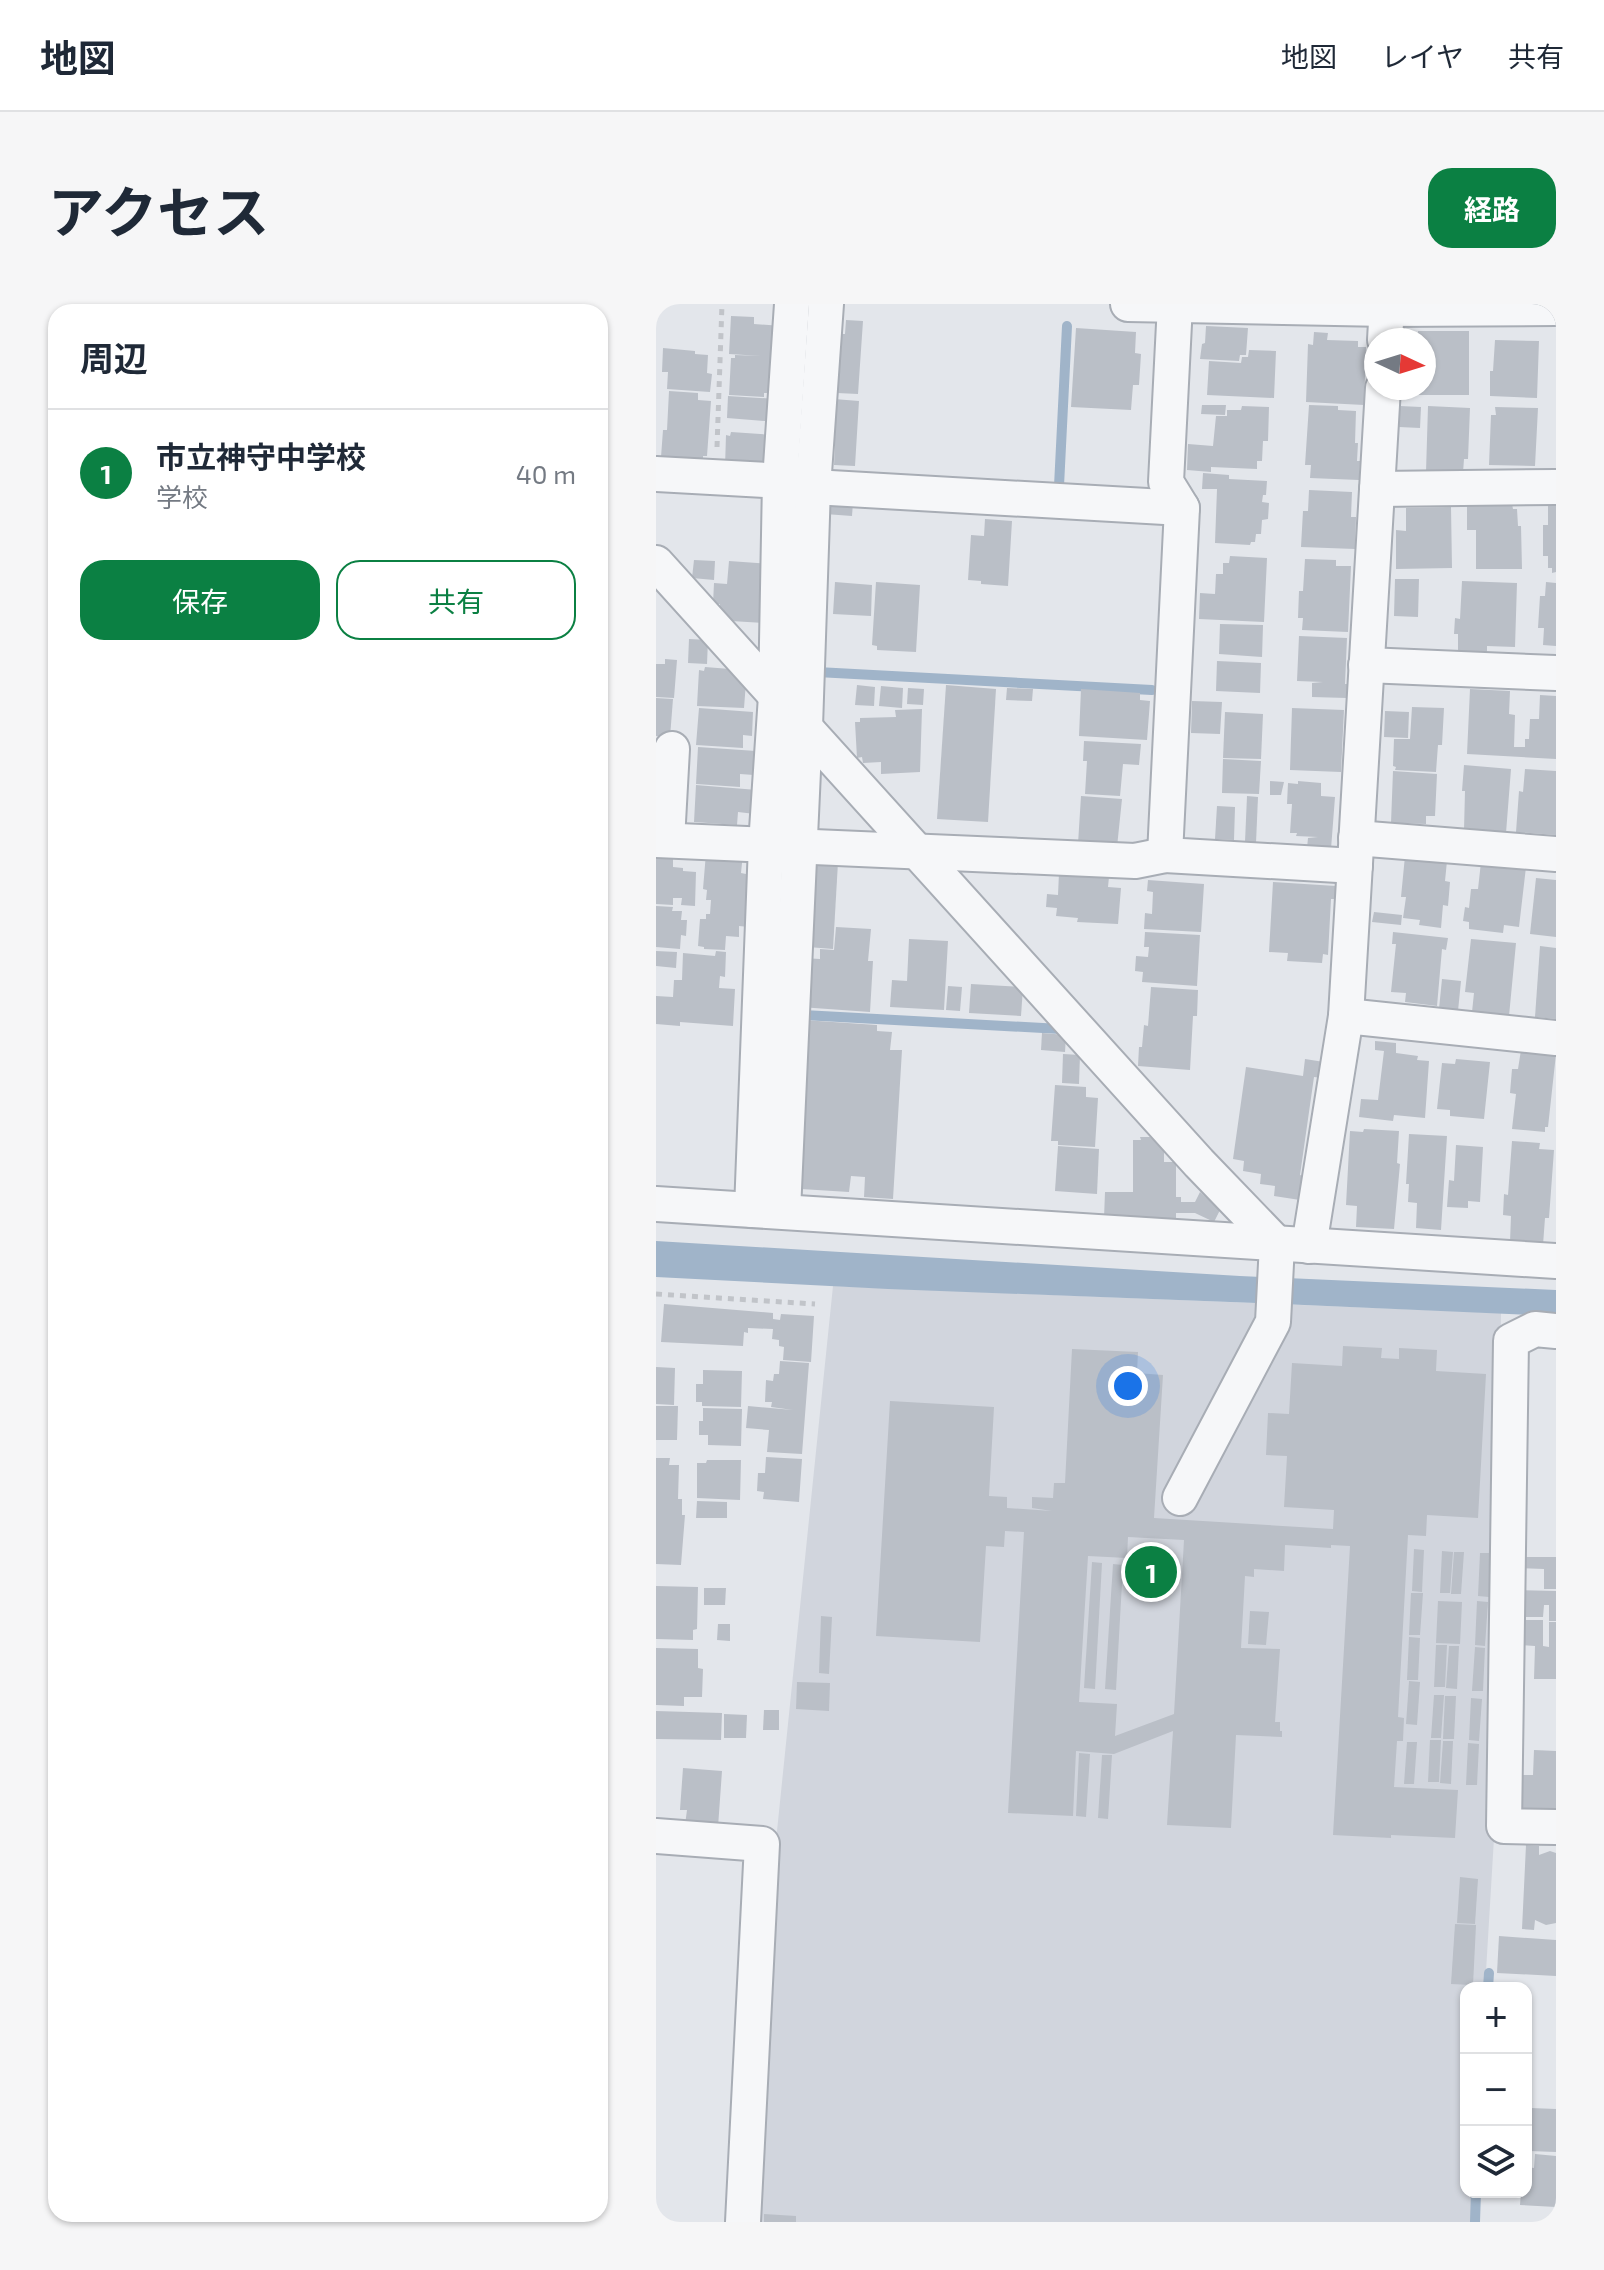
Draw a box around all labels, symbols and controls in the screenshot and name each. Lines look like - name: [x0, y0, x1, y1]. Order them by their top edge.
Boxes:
- text: 地図: [40, 34, 116, 80]
- text: 地図: [1281, 39, 1337, 73]
- text: レイヤ: [1381, 39, 1464, 73]
- text: 共有: [1508, 39, 1564, 73]
- button: 経路: [1428, 168, 1556, 248]
- text: アクセス: [48, 177, 269, 244]
- north arrow: [1364, 328, 1436, 400]
- text: 周辺: [80, 337, 148, 378]
- text: 市立神守中学校: [156, 438, 366, 474]
- text: 1: [100, 458, 112, 489]
- text: 40 m: [516, 458, 576, 489]
- text: 学校: [156, 481, 208, 512]
- button: 保存: [80, 560, 320, 640]
- button: 共有: [336, 560, 576, 640]
- your location: [1108, 1366, 1148, 1406]
- pin: 1: [1125, 1542, 1177, 1602]
- map controls: [1460, 1982, 1532, 2198]
- button: +: [1460, 1982, 1532, 2054]
- button: −: [1460, 2054, 1532, 2126]
- button: layers: [1460, 2126, 1532, 2198]

